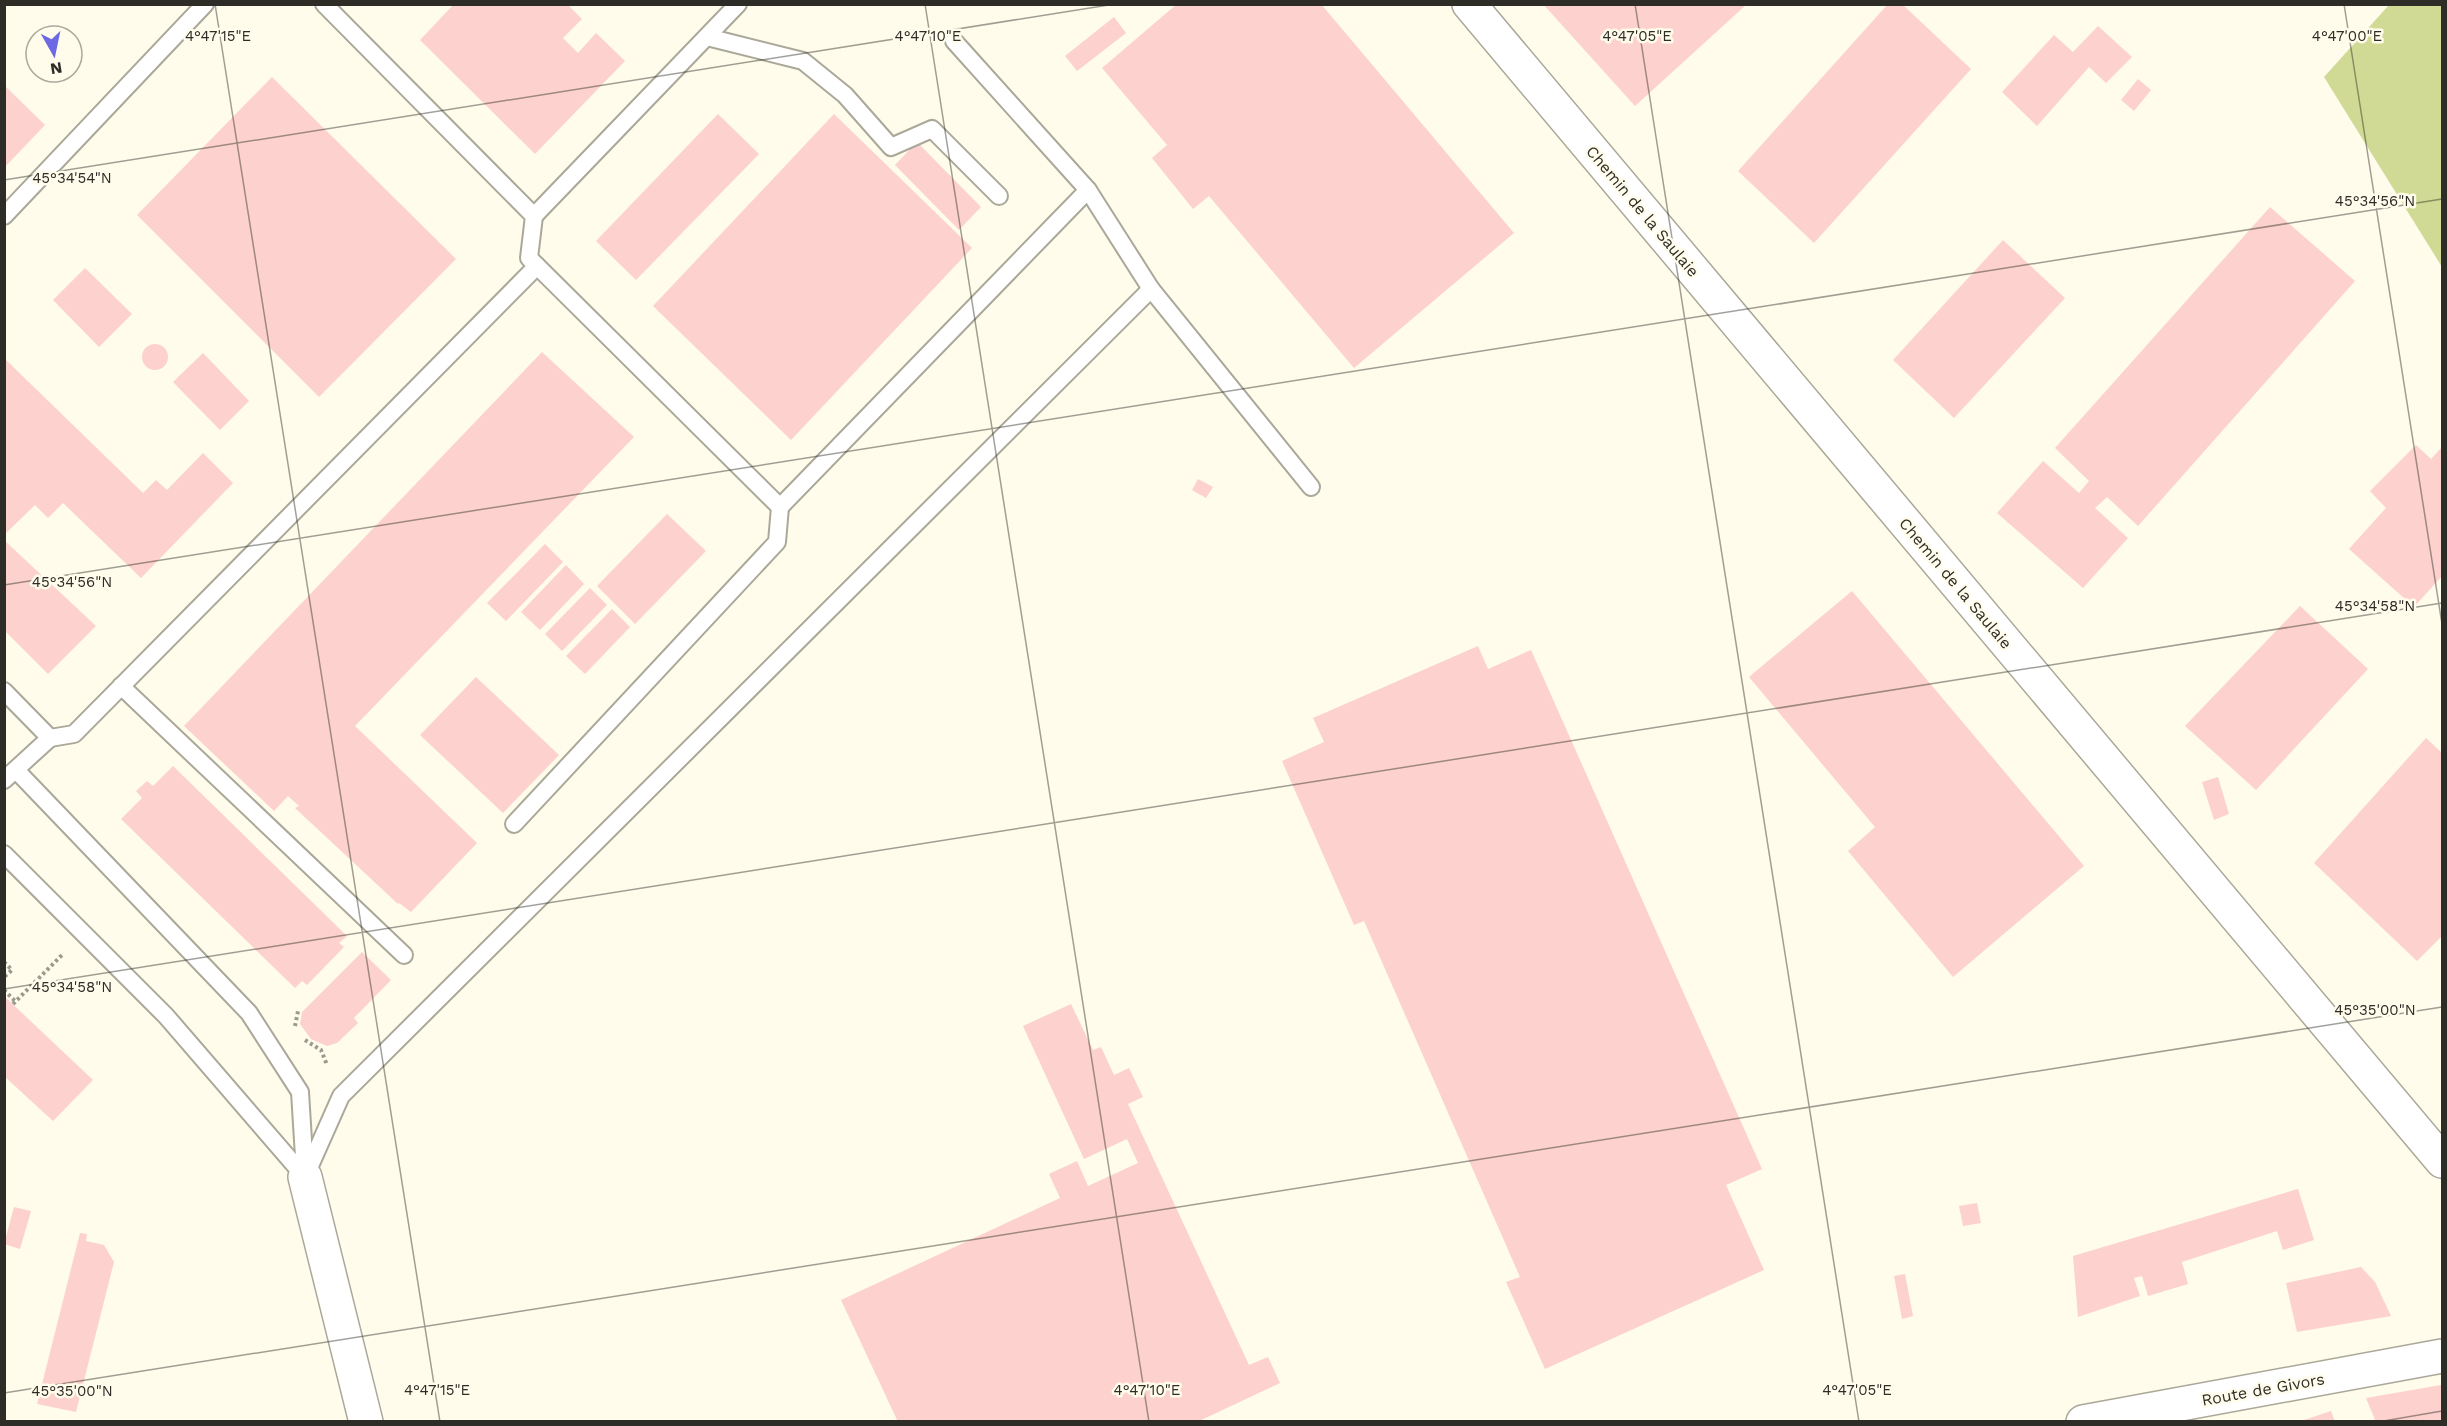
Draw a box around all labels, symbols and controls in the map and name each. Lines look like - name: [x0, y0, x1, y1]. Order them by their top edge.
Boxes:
- north arrow: [24, 24, 84, 84]
- text: 4°47'15"E: [185, 27, 251, 45]
- text: 4°47'10"E: [895, 27, 961, 45]
- text: 4°47'05"E: [1602, 27, 1672, 45]
- text: 4°47'00"E: [2312, 27, 2382, 45]
- text: N: [49, 58, 64, 79]
- street label: Chemin de la Saulaie: [1582, 142, 1703, 281]
- text: 45°34'54"N: [32, 169, 112, 187]
- text: 45°34'56"N: [2335, 192, 2415, 210]
- street label: Chemin de la Saulaie: [1895, 514, 2016, 653]
- text: 45°34'56"N: [32, 573, 112, 591]
- text: 45°34'58"N: [2335, 597, 2415, 615]
- text: 45°34'58"N: [32, 978, 112, 996]
- text: 45°35'00"N: [2334, 1001, 2416, 1019]
- street label: Route de Givors: [2200, 1369, 2326, 1410]
- text: 4°47'15"E: [404, 1381, 470, 1399]
- text: 4°47'10"E: [1114, 1381, 1180, 1399]
- text: 4°47'05"E: [1822, 1381, 1892, 1399]
- text: 45°35'00"N: [31, 1382, 113, 1400]

